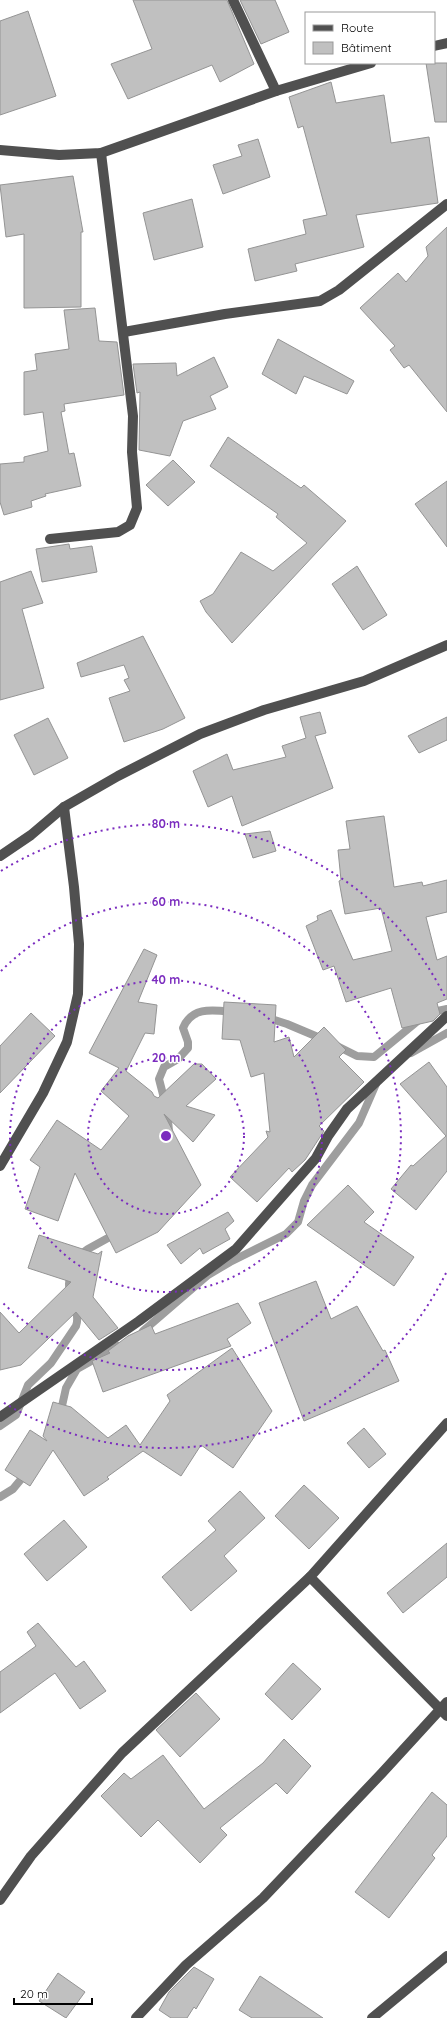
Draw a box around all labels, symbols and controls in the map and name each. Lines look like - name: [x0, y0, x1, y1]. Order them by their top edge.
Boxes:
- legend: [305, 12, 435, 64]
- text: Route: [341, 20, 374, 35]
- text: Bâtiment: [341, 40, 391, 55]
- text: 80 m: [152, 816, 180, 831]
- text: 60 m: [152, 894, 180, 909]
- text: 40 m: [152, 972, 180, 987]
- text: 20 m: [152, 1050, 180, 1065]
- centre of rings: [159, 1129, 173, 1143]
- scale bar: [14, 1980, 92, 2006]
- text: 20 m: [20, 1986, 48, 2001]

